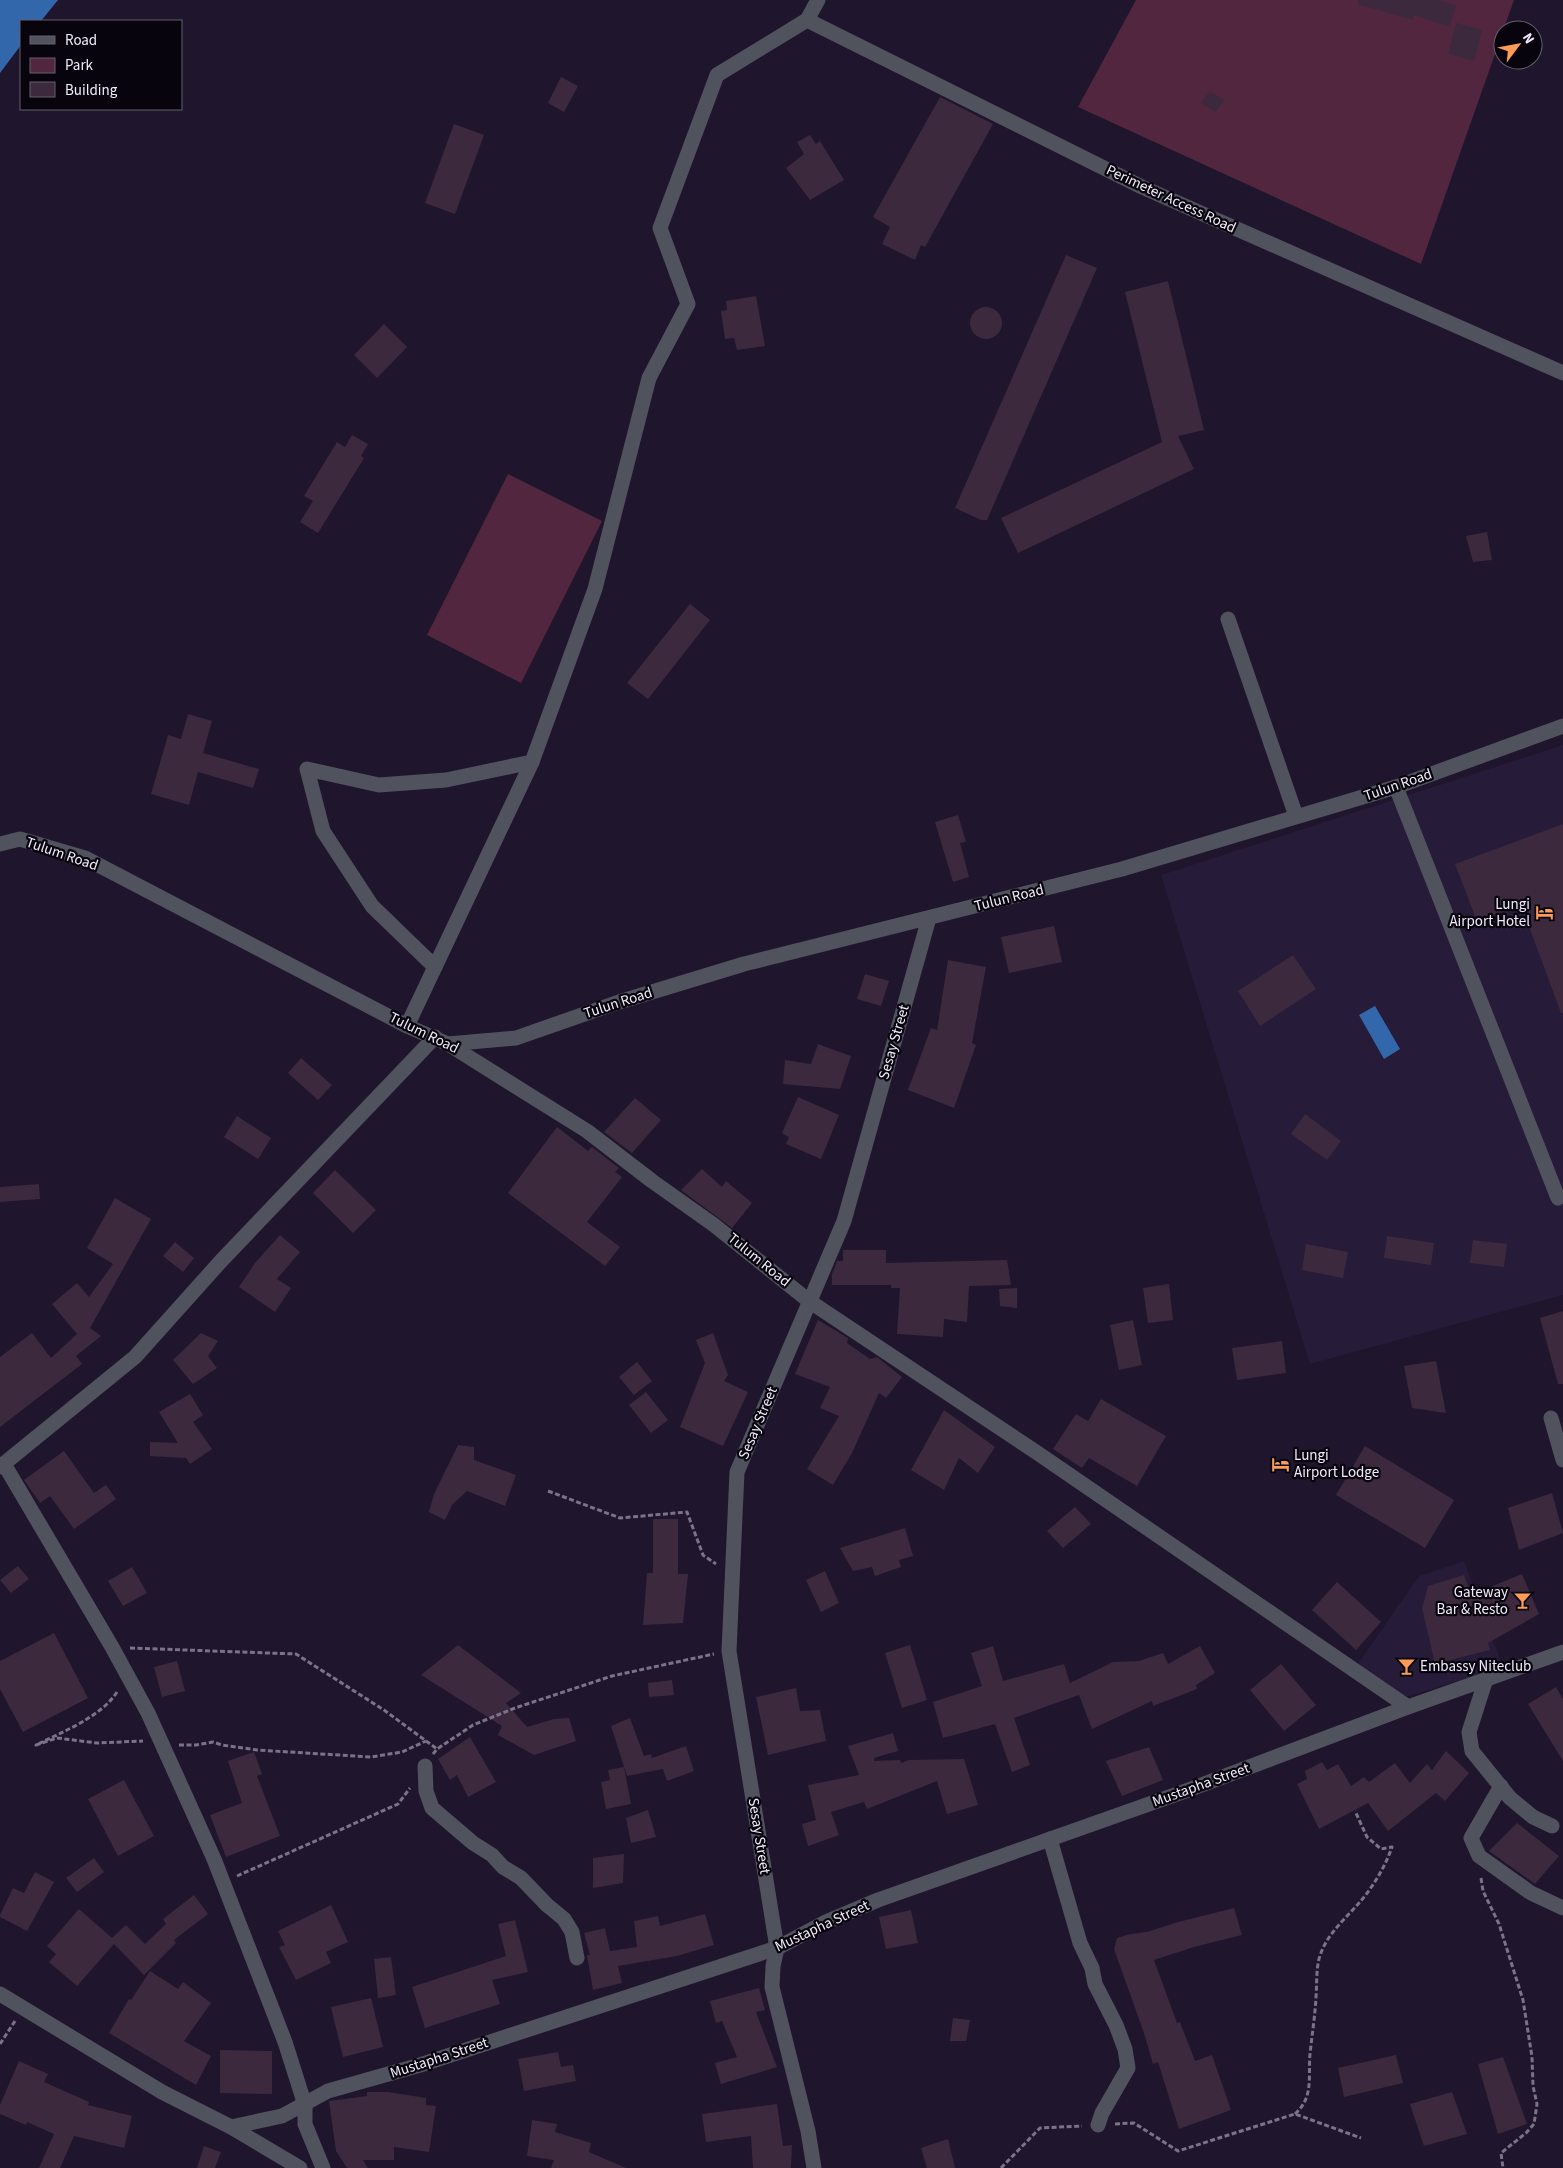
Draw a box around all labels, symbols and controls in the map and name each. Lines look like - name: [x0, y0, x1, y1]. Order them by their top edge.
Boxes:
- legend: [20, 20, 182, 110]
- north arrow: [1493, 20, 1543, 70]
- text: N: [1517, 29, 1539, 48]
- text: Road: [65, 30, 97, 51]
- text: Park: [65, 55, 94, 76]
- text: Building: [65, 80, 118, 101]
- street label: Perimeter Access Road: [1103, 160, 1239, 238]
- street label: Tulun Road: [1361, 764, 1435, 806]
- street label: Tulum Road: [23, 832, 101, 876]
- street label: Tulun Road: [972, 879, 1046, 917]
- place label: Lungi Airport Hotel: [1449, 894, 1530, 932]
- hotel icon: Lungi Airport Hotel: [1534, 903, 1554, 923]
- street label: Tulun Road: [581, 982, 655, 1024]
- street label: Sesay Street: [873, 1002, 915, 1082]
- street label: Tulum Road: [386, 1007, 462, 1059]
- street label: Tulum Road: [723, 1228, 795, 1292]
- street label: Sesay Street: [733, 1384, 783, 1462]
- place label: Lungi Airport Lodge: [1294, 1445, 1379, 1483]
- hotel icon: Lungi Airport Lodge: [1270, 1454, 1290, 1474]
- place label: Gateway Bar & Resto: [1436, 1582, 1508, 1620]
- bar icon: Gateway Bar & Resto: [1512, 1591, 1532, 1611]
- bar icon: Embassy Niteclub: [1396, 1656, 1416, 1676]
- place label: Embassy Niteclub: [1420, 1656, 1531, 1677]
- street label: Mustapha Street: [1149, 1758, 1253, 1812]
- street label: Sesay Street: [743, 1796, 775, 1876]
- street label: Mustapha Street: [771, 1895, 873, 1957]
- street label: Mustapha Street: [387, 2032, 491, 2084]

